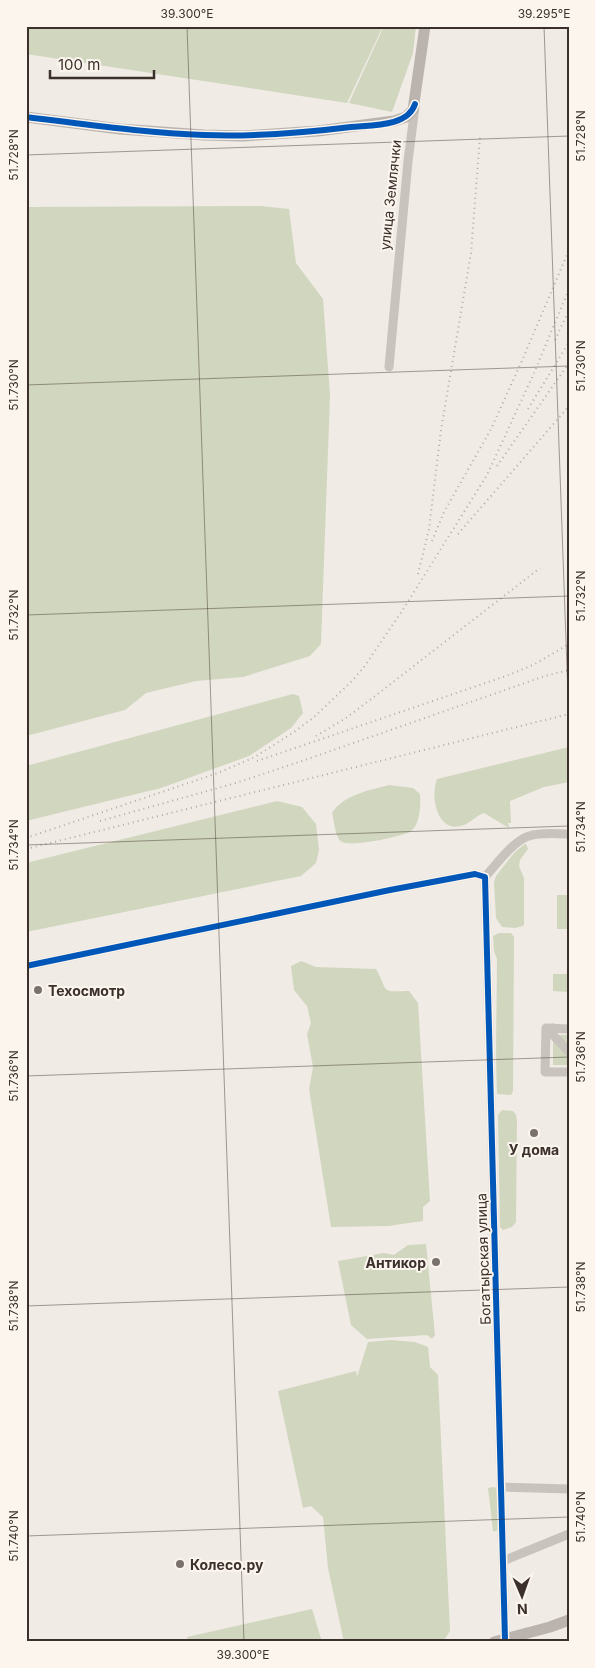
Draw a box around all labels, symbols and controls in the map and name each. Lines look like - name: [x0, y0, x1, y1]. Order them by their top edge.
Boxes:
- text: 39.300°E: [161, 6, 213, 21]
- text: 39.295°E: [518, 6, 570, 21]
- scale bar: [50, 48, 154, 80]
- text: 100 m: [58, 55, 100, 74]
- text: 51.728°N: [573, 110, 588, 162]
- text: 51.728°N: [6, 129, 21, 181]
- street label: улица Землячки: [376, 139, 404, 251]
- text: 51.730°N: [573, 340, 588, 392]
- text: 51.730°N: [6, 359, 21, 411]
- text: 51.732°N: [573, 570, 588, 622]
- text: 51.732°N: [6, 589, 21, 641]
- text: 51.734°N: [573, 801, 588, 853]
- text: 51.734°N: [6, 819, 21, 871]
- place label: Техосмотр: [48, 982, 125, 999]
- marker: Техосмотр: [32, 984, 44, 996]
- text: 51.736°N: [573, 1031, 588, 1083]
- text: 51.736°N: [6, 1050, 21, 1102]
- marker: У дома: [528, 1127, 540, 1139]
- place label: У дома: [509, 1141, 559, 1158]
- street label: Богатырская улица: [472, 1193, 494, 1325]
- place label: Антикор: [366, 1254, 426, 1271]
- marker: Антикор: [430, 1256, 442, 1268]
- text: 51.738°N: [573, 1261, 588, 1313]
- text: 51.738°N: [6, 1280, 21, 1332]
- text: 51.740°N: [573, 1491, 588, 1543]
- text: 51.740°N: [6, 1510, 21, 1562]
- place label: Колесо.ру: [190, 1556, 264, 1573]
- marker: Колесо.ру: [174, 1558, 186, 1570]
- north arrow: [498, 1570, 548, 1620]
- text: N: [517, 1601, 528, 1618]
- text: 39.300°E: [217, 1647, 269, 1662]

